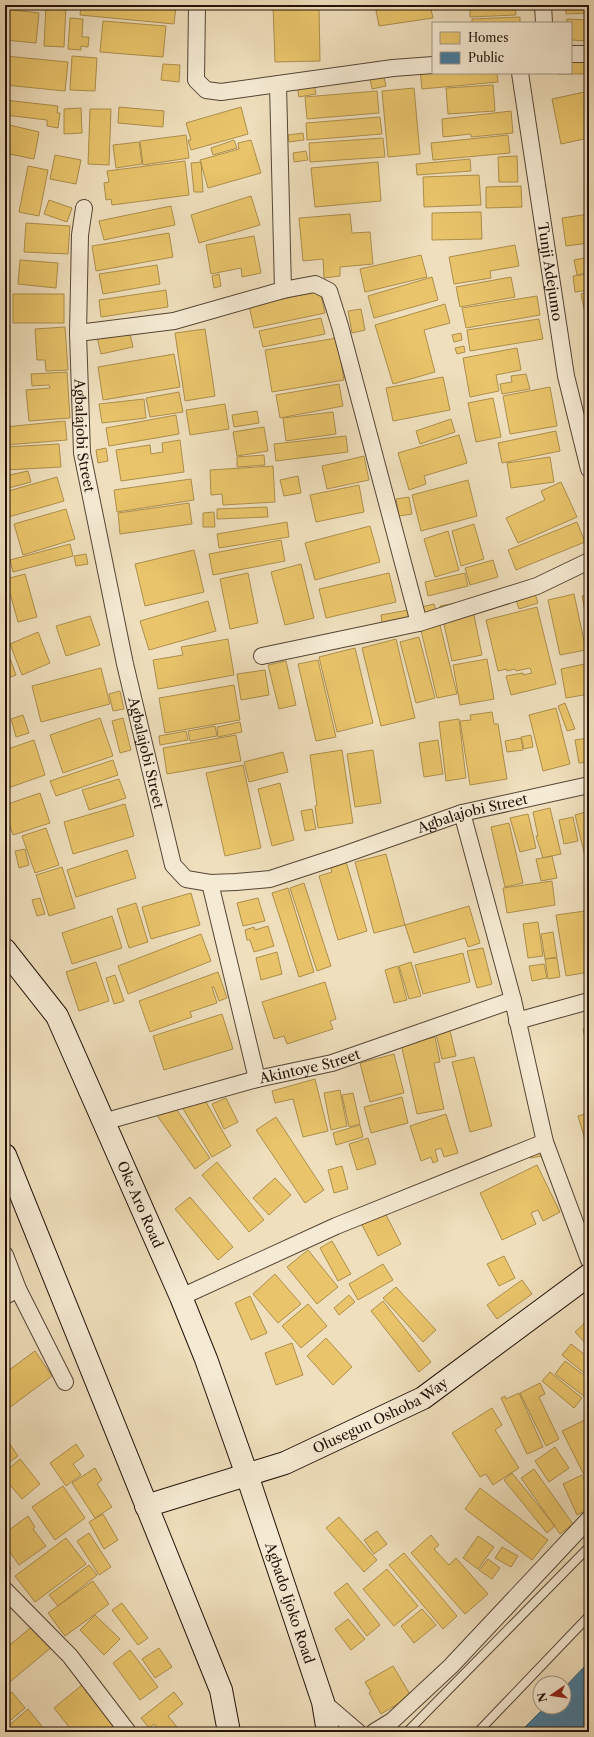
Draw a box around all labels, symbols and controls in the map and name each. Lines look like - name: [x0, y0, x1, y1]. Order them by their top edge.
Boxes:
- legend: [432, 22, 572, 74]
- text: Homes: [468, 30, 508, 45]
- text: Public: [468, 50, 504, 65]
- street label: Tunji Adejumo: [534, 221, 567, 322]
- street label: Agbalajobi Street: [70, 377, 99, 494]
- street label: Agbalajobi Street: [124, 694, 168, 810]
- street label: Agbalajobi Street: [414, 790, 529, 837]
- street label: Akintoye Street: [257, 1045, 362, 1088]
- street label: Oke Aro Road: [113, 1158, 167, 1251]
- street label: Olusegun Oshoba Way: [310, 1373, 452, 1458]
- street label: Agbado Ijoko Road: [261, 1539, 319, 1666]
- north arrow: [532, 1675, 572, 1715]
- text: N: [534, 1691, 550, 1703]

